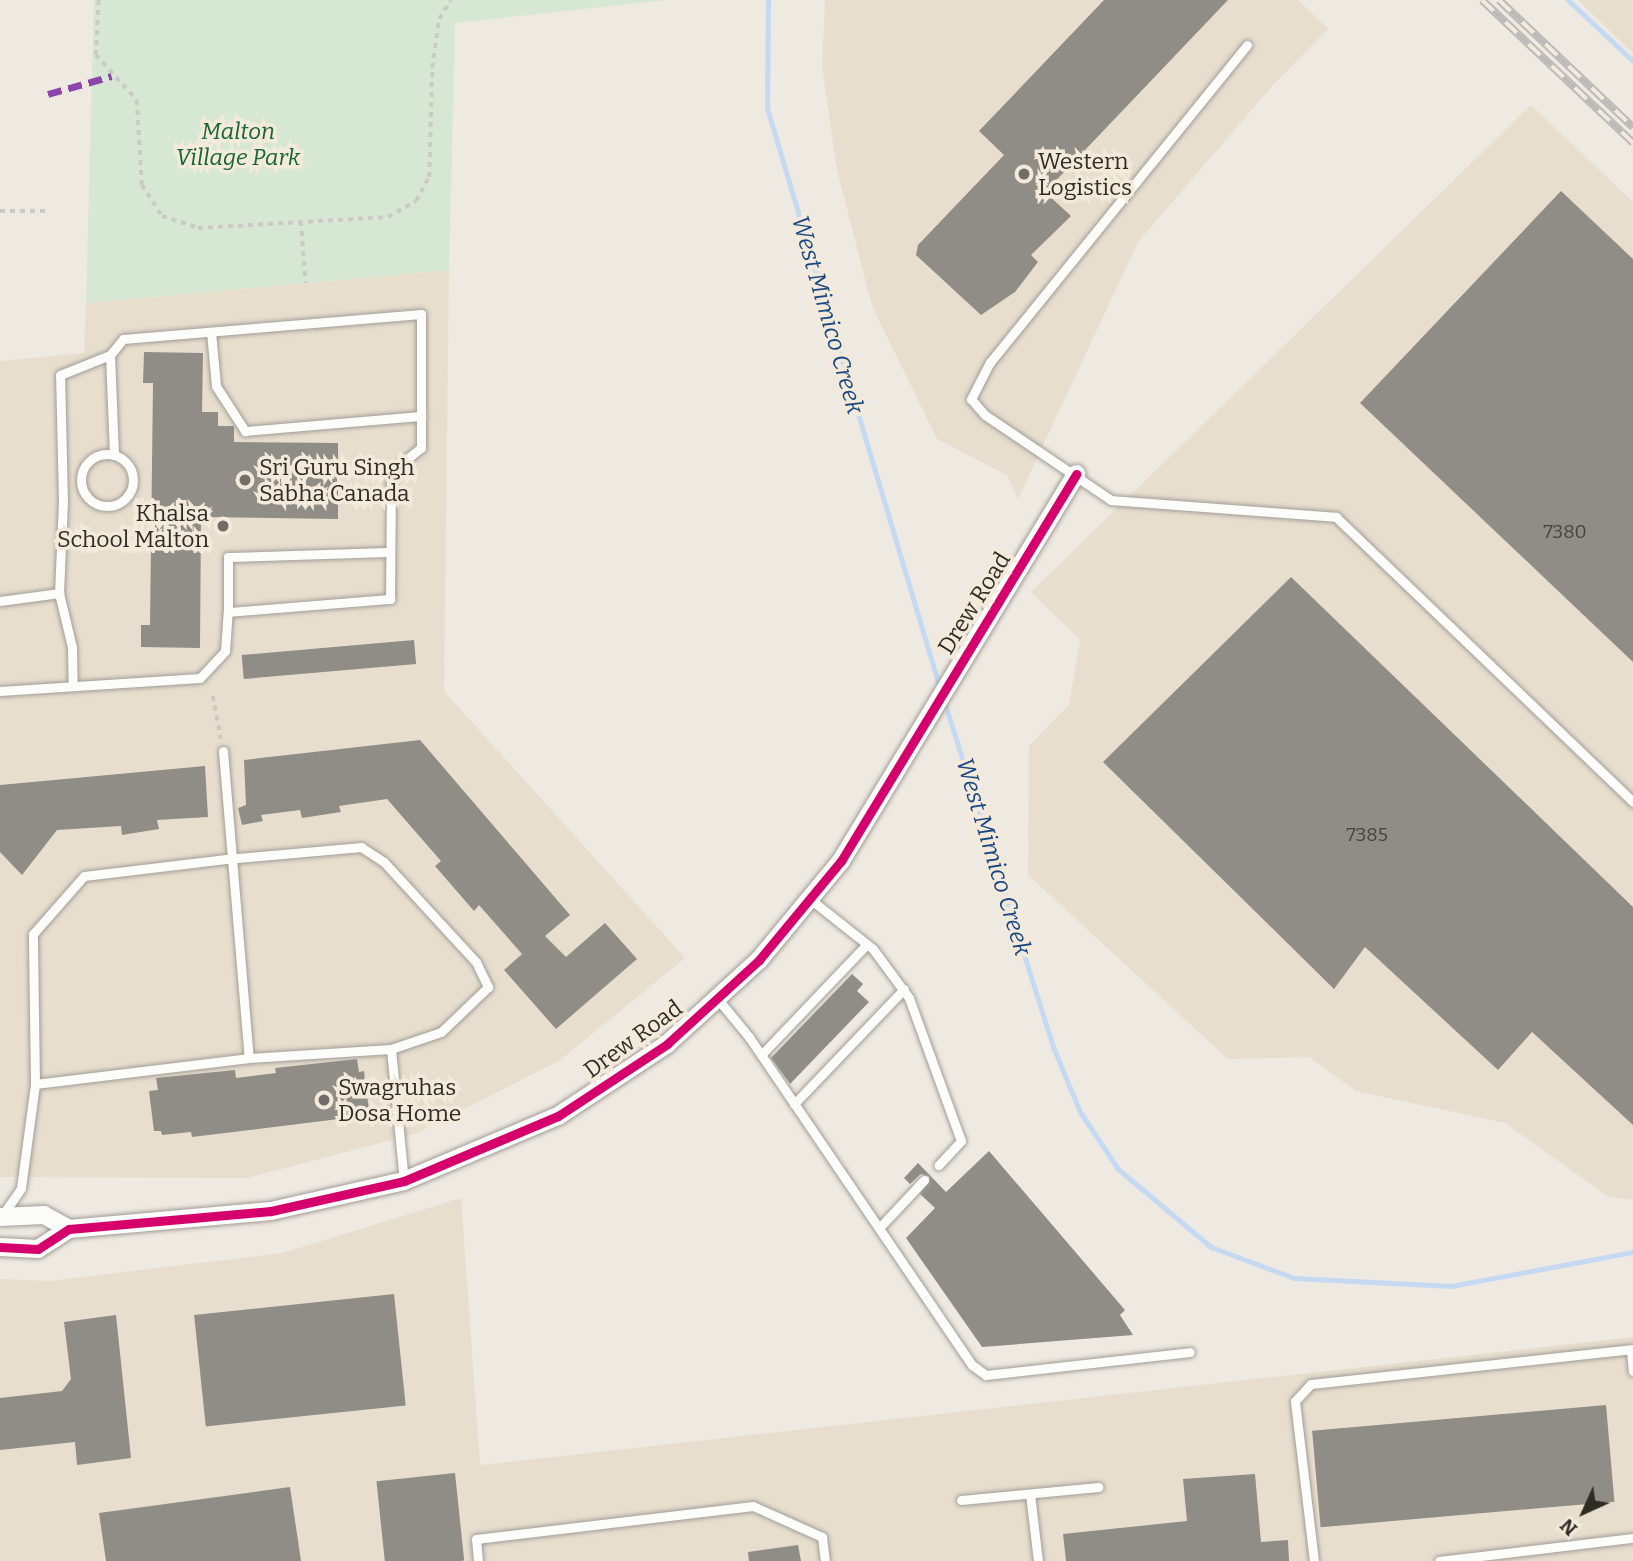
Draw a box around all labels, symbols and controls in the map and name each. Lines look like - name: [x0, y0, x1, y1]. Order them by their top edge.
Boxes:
- park label: Malton Village Park: [176, 117, 300, 171]
- place label: Western Logistics: [1038, 147, 1132, 201]
- marker: Western Logistics: [1016, 166, 1032, 182]
- water label: West Mimico Creek: [785, 213, 869, 417]
- place label: Sri Guru Singh Sabha Canada: [259, 453, 415, 507]
- marker: Sri Guru Singh Sabha Canada: [237, 472, 253, 488]
- place label: Khalsa School Malton: [57, 499, 209, 553]
- marker: Khalsa School Malton: [215, 518, 231, 534]
- house number: 7380: [1543, 521, 1587, 543]
- street label: Drew Road: [932, 547, 1016, 659]
- water label: West Mimico Creek: [949, 755, 1037, 959]
- house number: 7385: [1346, 824, 1388, 846]
- street label: Drew Road: [578, 994, 688, 1084]
- place label: Swagruhas Dosa Home: [338, 1073, 461, 1127]
- marker: Swagruhas Dosa Home: [316, 1092, 332, 1108]
- north arrow: [1549, 1477, 1619, 1547]
- text: N: [1555, 1514, 1582, 1541]

